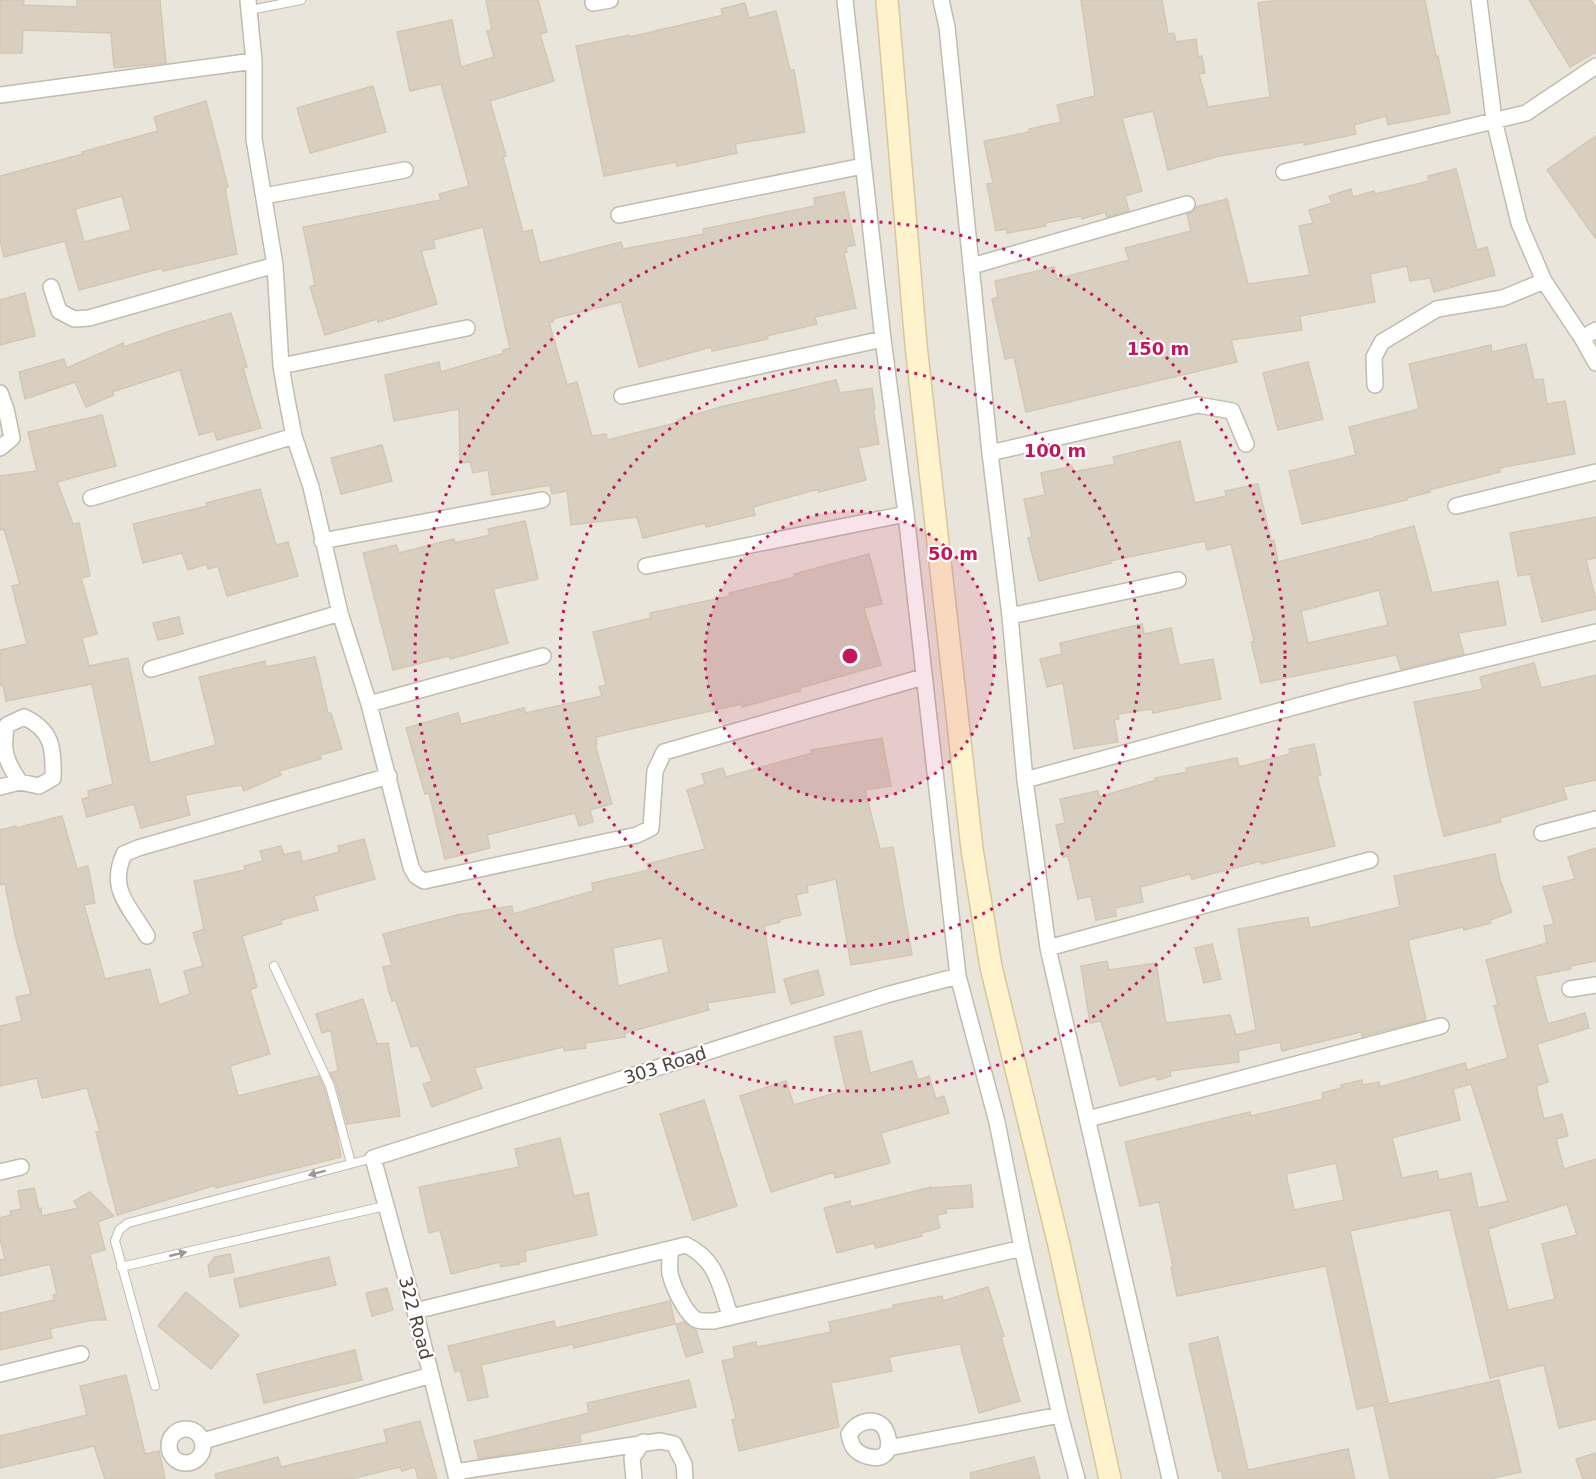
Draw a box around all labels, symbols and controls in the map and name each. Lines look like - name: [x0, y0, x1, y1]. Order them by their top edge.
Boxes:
- text: 150 m: [1127, 338, 1189, 359]
- text: 100 m: [1024, 440, 1086, 461]
- text: 50 m: [928, 543, 978, 564]
- centre of rings: [840, 646, 860, 666]
- street label: 303 Road: [621, 1042, 709, 1088]
- one-way arrow: [307, 1168, 326, 1178]
- one-way arrow: [169, 1248, 188, 1258]
- street label: 322 Road: [395, 1274, 437, 1362]

